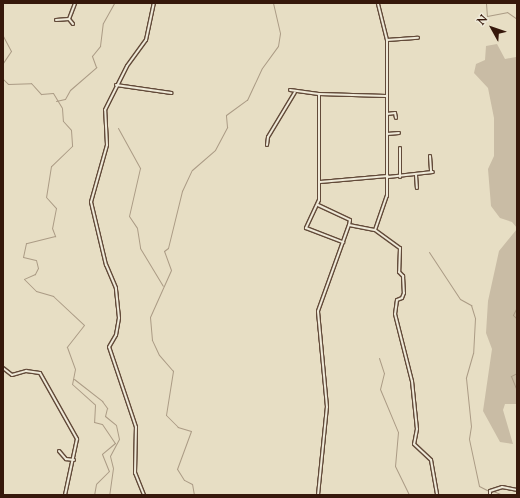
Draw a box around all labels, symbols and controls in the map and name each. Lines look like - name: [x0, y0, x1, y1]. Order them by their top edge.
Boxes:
- north arrow: [472, 8, 512, 48]
- text: N: [474, 12, 492, 29]

